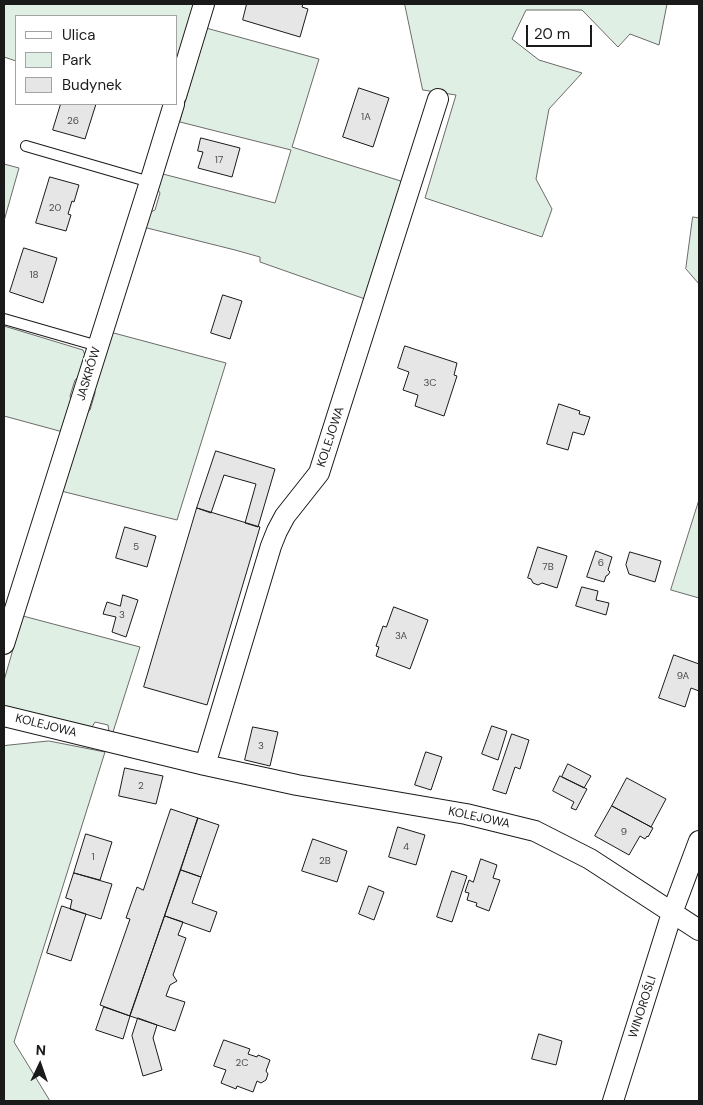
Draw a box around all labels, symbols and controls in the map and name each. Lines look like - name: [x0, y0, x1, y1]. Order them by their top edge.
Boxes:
- legend: [15, 15, 178, 105]
- scale bar: [528, 15, 594, 47]
- text: 20 m: [534, 24, 570, 44]
- text: Ulica: [62, 25, 96, 45]
- text: Park: [62, 50, 92, 70]
- text: Budynek: [62, 75, 122, 95]
- house number: 1A: [361, 111, 371, 123]
- house number: 26: [67, 115, 79, 127]
- house number: 17: [215, 154, 223, 166]
- house number: 20: [49, 202, 61, 214]
- house number: 18: [29, 269, 39, 281]
- street label: JASKRÓW: [74, 345, 104, 403]
- house number: 3C: [423, 377, 437, 389]
- street label: KOLEJOWA: [314, 405, 348, 469]
- house number: 5: [133, 541, 139, 553]
- house number: 6: [598, 557, 604, 569]
- house number: 7B: [542, 561, 554, 573]
- house number: 3: [119, 609, 125, 621]
- house number: 3A: [395, 630, 407, 642]
- house number: 9A: [677, 670, 689, 682]
- street label: KOLEJOWA: [14, 711, 78, 741]
- house number: 3: [258, 740, 264, 752]
- house number: 2: [138, 780, 144, 792]
- street label: KOLEJOWA: [447, 804, 511, 832]
- house number: 9: [621, 826, 627, 838]
- house number: 4: [403, 841, 409, 853]
- house number: 1: [91, 851, 95, 863]
- house number: 2B: [319, 855, 331, 867]
- street label: WINOROŚLI: [626, 974, 660, 1040]
- north arrow: [15, 1040, 65, 1090]
- text: N: [35, 1041, 46, 1059]
- house number: 2C: [236, 1057, 248, 1069]

